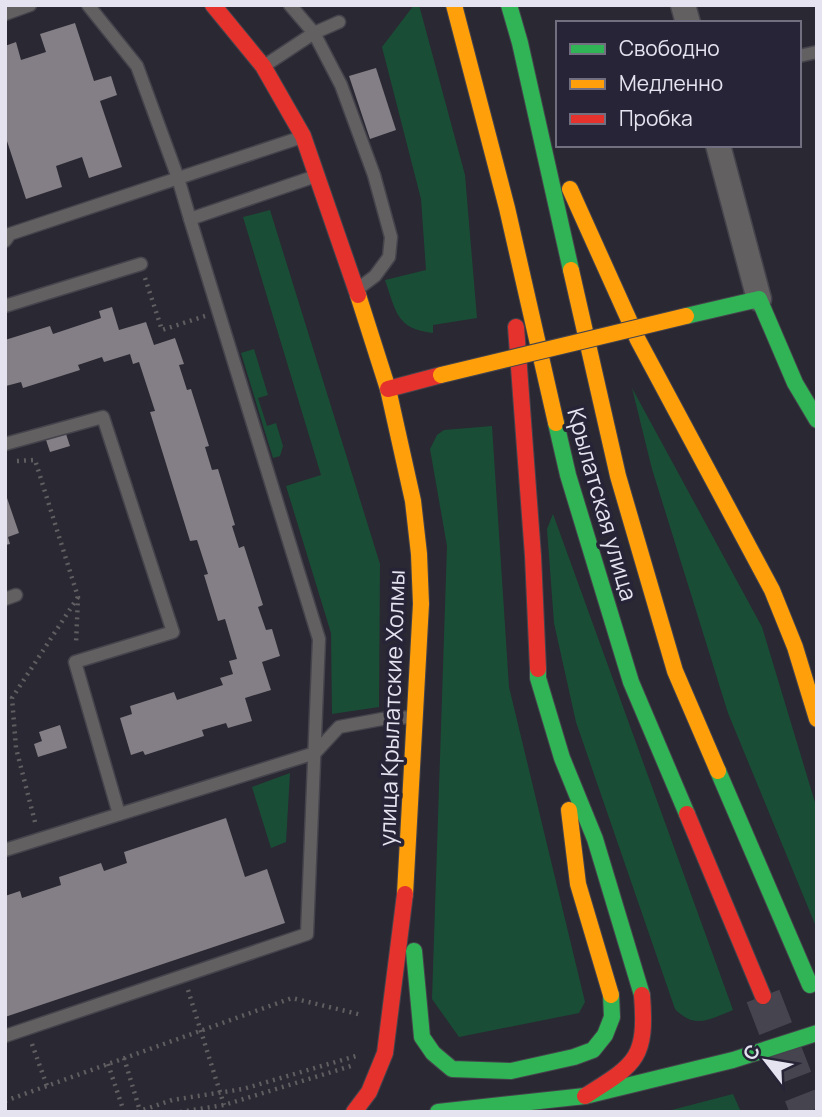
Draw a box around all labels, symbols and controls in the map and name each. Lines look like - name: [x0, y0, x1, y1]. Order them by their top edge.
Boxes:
- legend: [556, 21, 801, 147]
- text: Свободно: [619, 34, 720, 62]
- text: Медленно: [619, 69, 723, 97]
- text: Пробка: [619, 104, 693, 132]
- street label: Крылатская улица: [560, 404, 646, 604]
- street label: улица Крылатские Холмы: [370, 569, 412, 847]
- north arrow: [731, 1026, 801, 1096]
- text: С: [737, 1040, 766, 1065]

